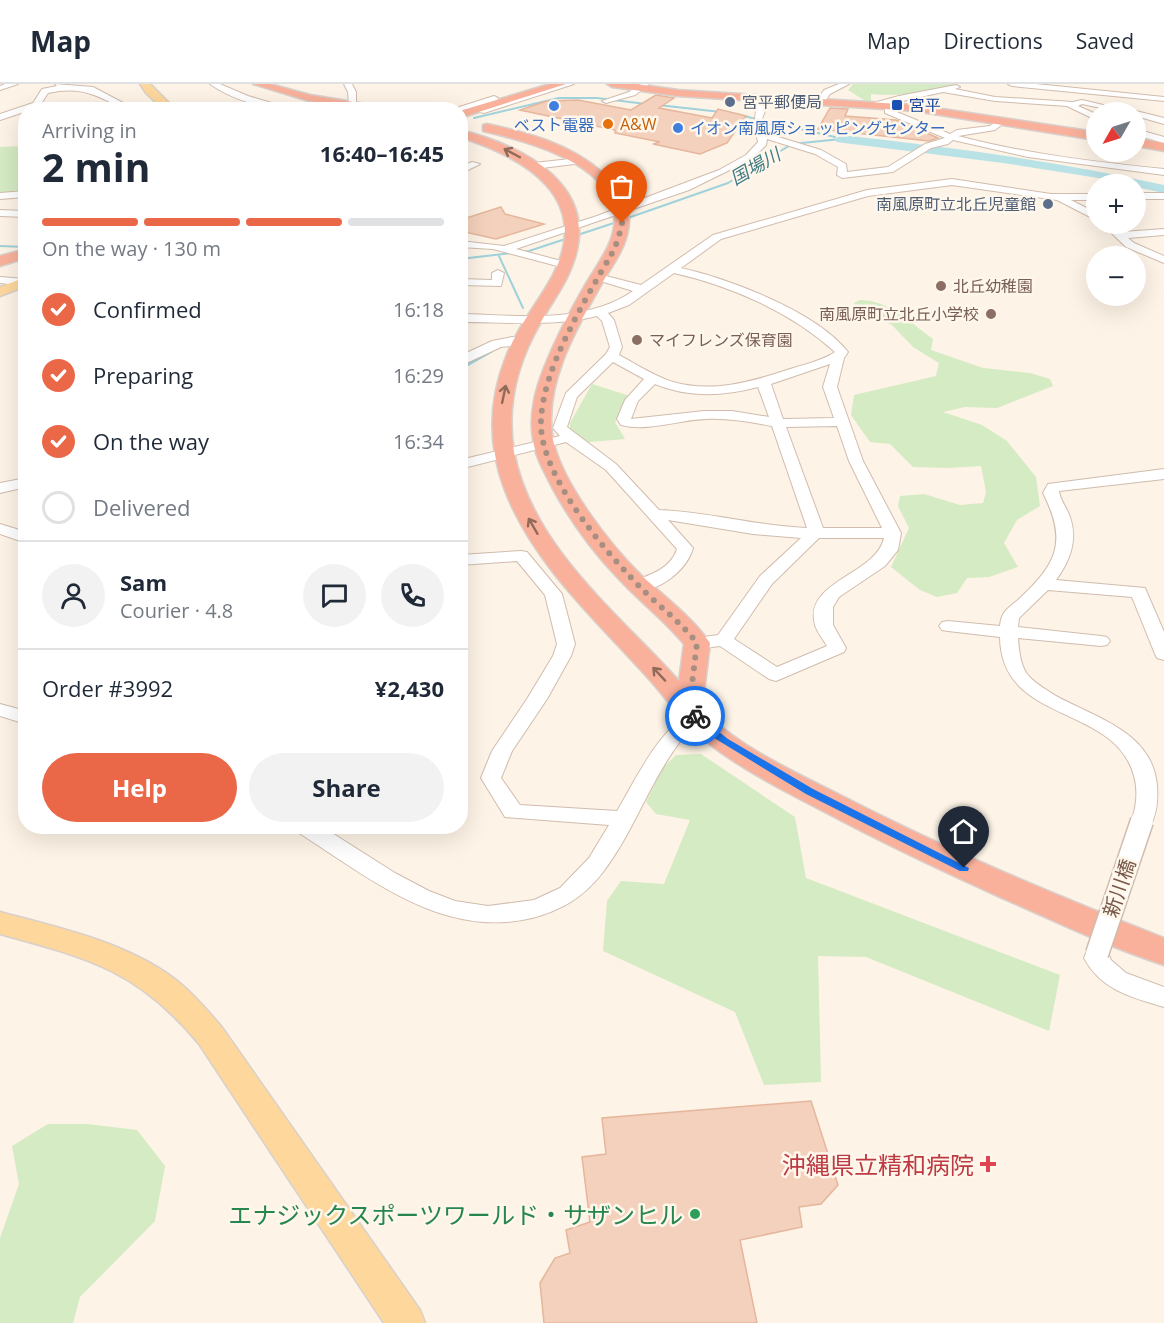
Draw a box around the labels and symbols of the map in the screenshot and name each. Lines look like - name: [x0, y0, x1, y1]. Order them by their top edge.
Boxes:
- place label: 宮平郵便局: [742, 91, 822, 113]
- place label: 宮平: [909, 94, 941, 116]
- marker: 宮平郵便局: [723, 95, 737, 109]
- marker: 宮平: [890, 98, 904, 112]
- marker: ベスト電器: [547, 99, 561, 113]
- north arrow: [1086, 102, 1146, 162]
- place label: A&W: [620, 113, 657, 135]
- place label: ベスト電器: [514, 114, 594, 136]
- marker: A&W: [601, 117, 615, 131]
- place label: イオン南風原ショッピングセンター: [690, 117, 946, 139]
- marker: イオン南風原ショッピングセンター: [671, 121, 685, 135]
- water label: 国場川: [726, 141, 786, 190]
- one-way arrow: [504, 147, 522, 159]
- pin: [596, 161, 647, 223]
- place label: 南風原町立北丘児童館: [876, 193, 1036, 215]
- marker: 南風原町立北丘児童館: [1041, 197, 1055, 211]
- place label: 北丘幼稚園: [953, 275, 1033, 297]
- marker: 北丘幼稚園: [934, 279, 948, 293]
- place label: 南風原町立北丘小学校: [819, 303, 979, 325]
- marker: 南風原町立北丘小学校: [984, 307, 998, 321]
- place label: マイフレンズ保育園: [649, 329, 793, 351]
- marker: マイフレンズ保育園: [630, 333, 644, 347]
- one-way arrow: [499, 385, 511, 404]
- one-way arrow: [527, 518, 539, 535]
- one-way arrow: [652, 667, 666, 682]
- courier: [665, 686, 725, 746]
- pin: [938, 806, 989, 868]
- street label: 新川橋: [1096, 855, 1142, 921]
- place label: 沖縄県立精和病院: [782, 1148, 974, 1181]
- marker: 沖縄県立精和病院: [979, 1155, 997, 1173]
- place label: エナジックスポーツワールド・サザンヒル: [228, 1198, 683, 1231]
- marker: エナジックスポーツワールド・サザンヒル: [688, 1207, 702, 1221]

